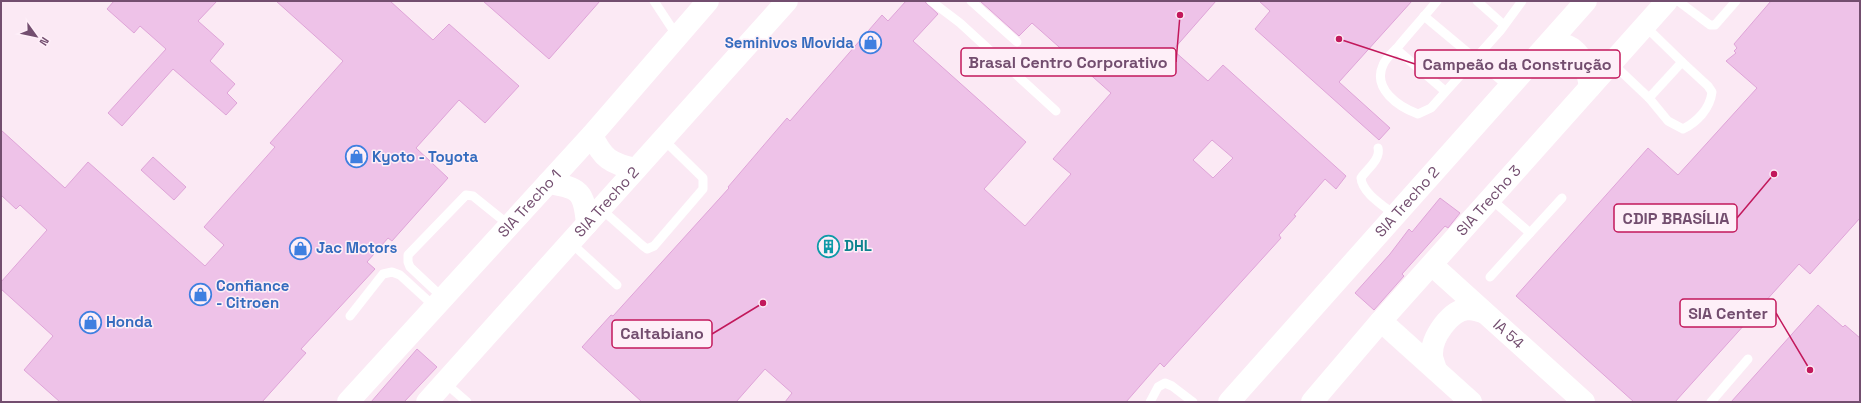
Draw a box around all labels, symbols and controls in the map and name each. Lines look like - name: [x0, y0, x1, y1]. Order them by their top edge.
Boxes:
- north arrow: [16, 16, 56, 56]
- shop icon: Seminivos Movida: [857, 30, 883, 56]
- place label: Seminivos Movida: [725, 33, 854, 52]
- text: N: [37, 35, 52, 48]
- callout: Brasal Centro Corporativo: [961, 48, 1176, 76]
- callout: Campeão da Construção: [1415, 50, 1620, 78]
- text: Brasal Centro Corporativo: [968, 52, 1168, 73]
- text: Campeão da Construção: [1422, 54, 1612, 75]
- shop icon: Kyoto - Toyota: [343, 144, 369, 170]
- place label: Kyoto - Toyota: [372, 147, 479, 166]
- street label: SIA Trecho 3: [1452, 161, 1525, 239]
- street label: SIA Trecho 2: [570, 162, 643, 241]
- street label: SIA Trecho 2: [1370, 162, 1443, 241]
- street label: SIA Trecho 1: [493, 165, 565, 241]
- callout: CDIP BRASÍLIA: [1614, 204, 1737, 232]
- text: CDIP BRASÍLIA: [1623, 208, 1729, 229]
- building icon: DHL: [816, 233, 842, 259]
- shop icon: Jac Motors: [288, 235, 314, 261]
- place label: DHL: [844, 236, 872, 255]
- place label: Jac Motors: [316, 238, 397, 257]
- place label: Confiance - Citroen: [216, 276, 290, 312]
- shop icon: Confiance - Citroen: [187, 282, 213, 308]
- callout: SIA Center: [1680, 299, 1776, 327]
- text: SIA Center: [1688, 303, 1768, 324]
- shop icon: Honda: [78, 309, 104, 335]
- place label: Honda: [106, 312, 153, 331]
- street label: IA 54: [1489, 315, 1528, 352]
- callout: Caltabiano: [612, 320, 712, 348]
- text: Caltabiano: [620, 323, 704, 344]

